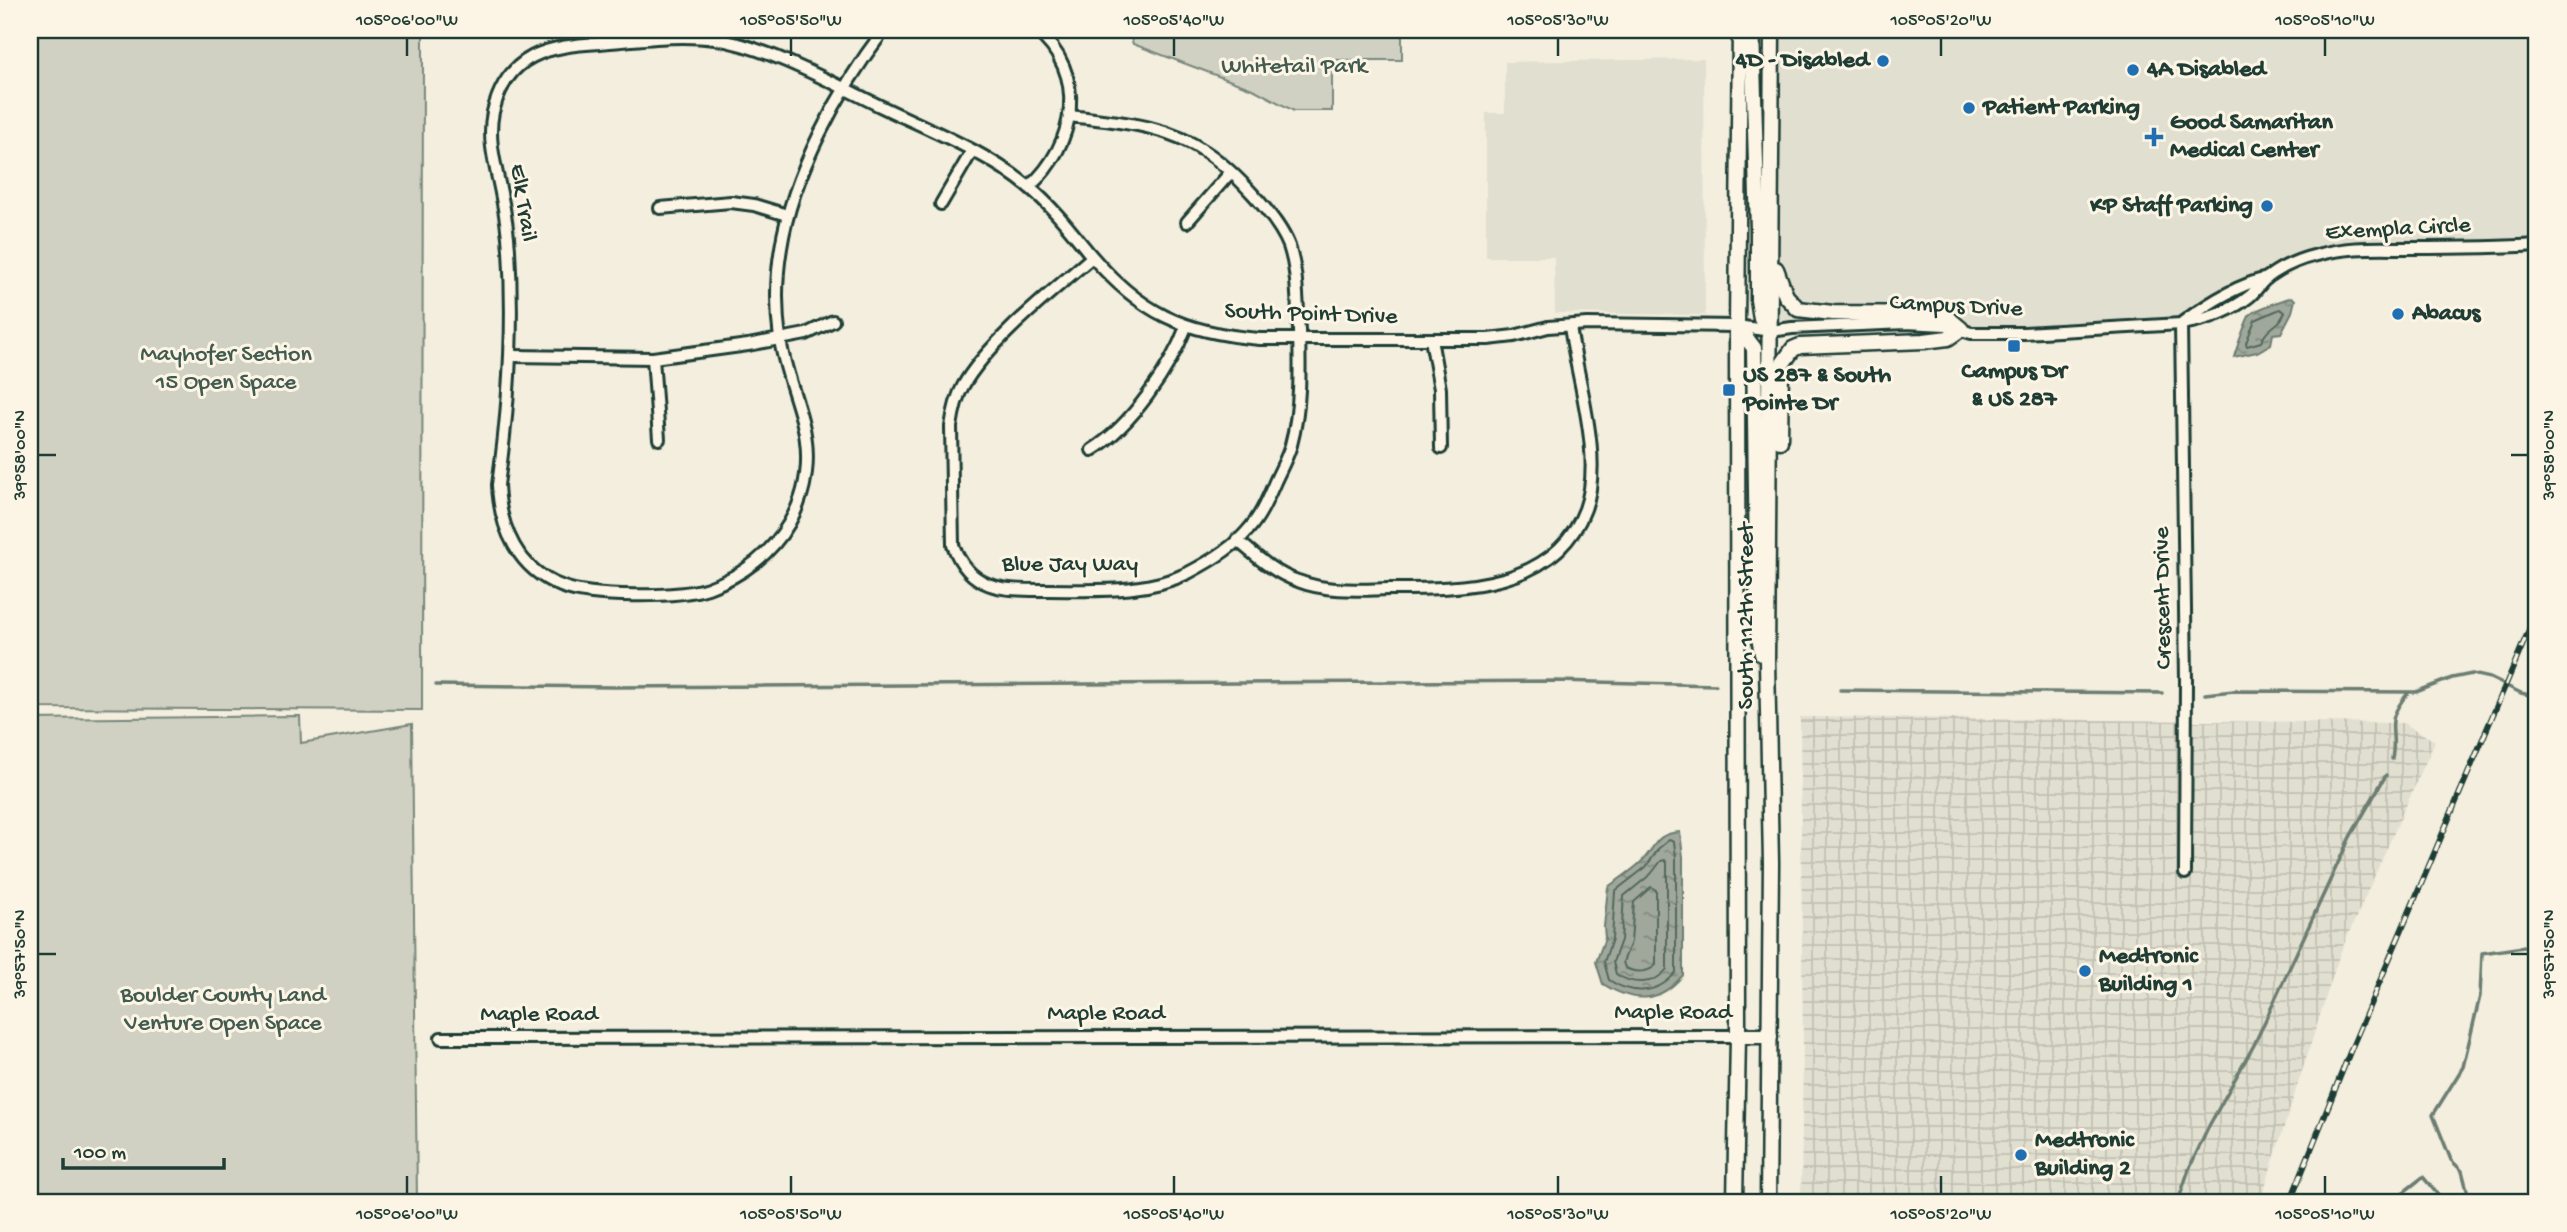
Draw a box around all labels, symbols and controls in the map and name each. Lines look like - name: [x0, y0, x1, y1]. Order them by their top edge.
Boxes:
- text: 105°06'00"W: [355, 11, 458, 32]
- text: 105°05'50"W: [739, 11, 842, 32]
- text: 105°05'40"W: [1123, 11, 1224, 32]
- text: 105°05'30"W: [1506, 11, 1609, 32]
- text: 105°05'20"W: [1889, 11, 1992, 32]
- text: 105°05'10"W: [2274, 11, 2375, 32]
- place label: 4D - Disabled: [1735, 47, 1872, 76]
- park label: Whitetail Park: [1221, 53, 1369, 82]
- marker: 4D - Disabled: [1875, 53, 1891, 69]
- place label: 4A Disabled: [2146, 56, 2269, 85]
- marker: 4A Disabled: [2125, 62, 2141, 78]
- place label: Patient Parking: [1981, 94, 2140, 123]
- marker: Patient Parking: [1961, 100, 1977, 116]
- place label: Good Samaritan Medical Center: [2170, 109, 2333, 166]
- marker: Good Samaritan Medical Center: [2144, 127, 2164, 147]
- street label: Elk Trail: [502, 162, 542, 244]
- place label: KP Staff Parking: [2089, 192, 2253, 221]
- marker: KP Staff Parking: [2259, 198, 2275, 214]
- street label: Exempla Circle: [2325, 212, 2472, 248]
- street label: Campus Drive: [1889, 289, 2024, 325]
- street label: South Point Drive: [1224, 297, 1399, 333]
- place label: Abacus: [2411, 300, 2482, 329]
- marker: Abacus: [2390, 306, 2406, 322]
- marker: Campus Dr & US 287: [2006, 338, 2022, 354]
- park label: Mayhofer Section 15 Open Space: [140, 341, 312, 398]
- place label: Campus Dr & US 287: [1961, 358, 2069, 415]
- place label: US 287 & South Pointe Dr: [1741, 362, 1891, 419]
- marker: US 287 & South Pointe Dr: [1721, 382, 1737, 398]
- text: 39°58'00"N: [11, 410, 32, 501]
- text: 39°58'00"N: [2540, 410, 2561, 501]
- street label: South 112th Street: [1733, 520, 1762, 709]
- street label: Crescent Drive: [2148, 526, 2180, 669]
- street label: Blue Jay Way: [1001, 551, 1138, 580]
- text: 39°57'50"N: [11, 910, 32, 999]
- text: 39°57'50"N: [2540, 910, 2561, 999]
- place label: Medtronic Building 1: [2098, 943, 2199, 1000]
- marker: Medtronic Building 1: [2077, 963, 2093, 979]
- park label: Boulder County Land Venture Open Space: [120, 982, 327, 1039]
- street label: Maple Road: [1614, 999, 1734, 1028]
- street label: Maple Road: [1047, 1000, 1167, 1029]
- street label: Maple Road: [480, 1001, 600, 1030]
- scale bar: [63, 1127, 224, 1171]
- place label: Medtronic Building 2: [2034, 1127, 2135, 1184]
- text: 100 m: [73, 1142, 126, 1167]
- marker: Medtronic Building 2: [2013, 1147, 2029, 1163]
- text: 105°06'00"W: [355, 1205, 458, 1226]
- text: 105°05'50"W: [739, 1205, 842, 1226]
- text: 105°05'40"W: [1123, 1205, 1224, 1226]
- text: 105°05'30"W: [1506, 1205, 1609, 1226]
- text: 105°05'20"W: [1889, 1205, 1992, 1226]
- text: 105°05'10"W: [2274, 1205, 2375, 1226]

